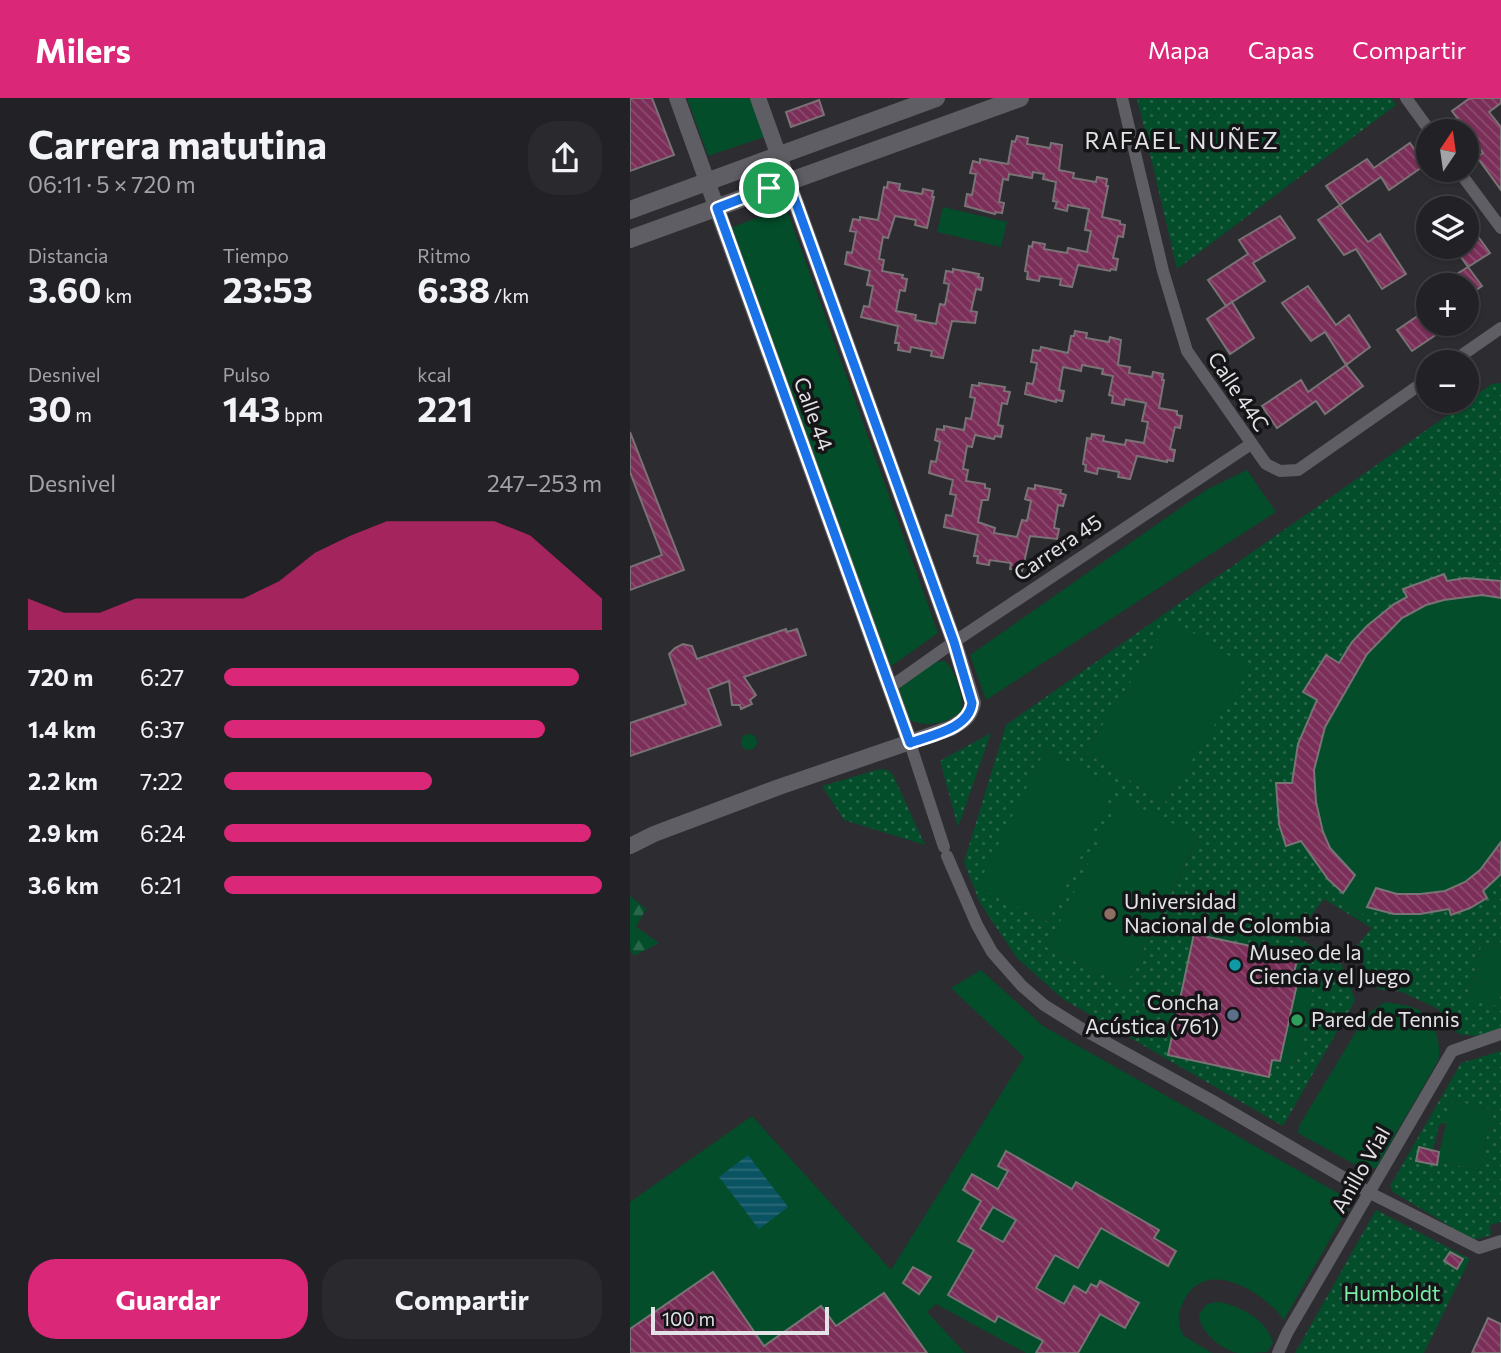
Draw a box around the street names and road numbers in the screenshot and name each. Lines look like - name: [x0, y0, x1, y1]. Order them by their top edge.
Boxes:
- street label: Calle 44C: [1204, 347, 1275, 436]
- street label: Calle 44: [790, 373, 839, 454]
- street label: Carrera 45: [1008, 508, 1106, 585]
- street label: Anillo Vial: [1325, 1122, 1394, 1217]

